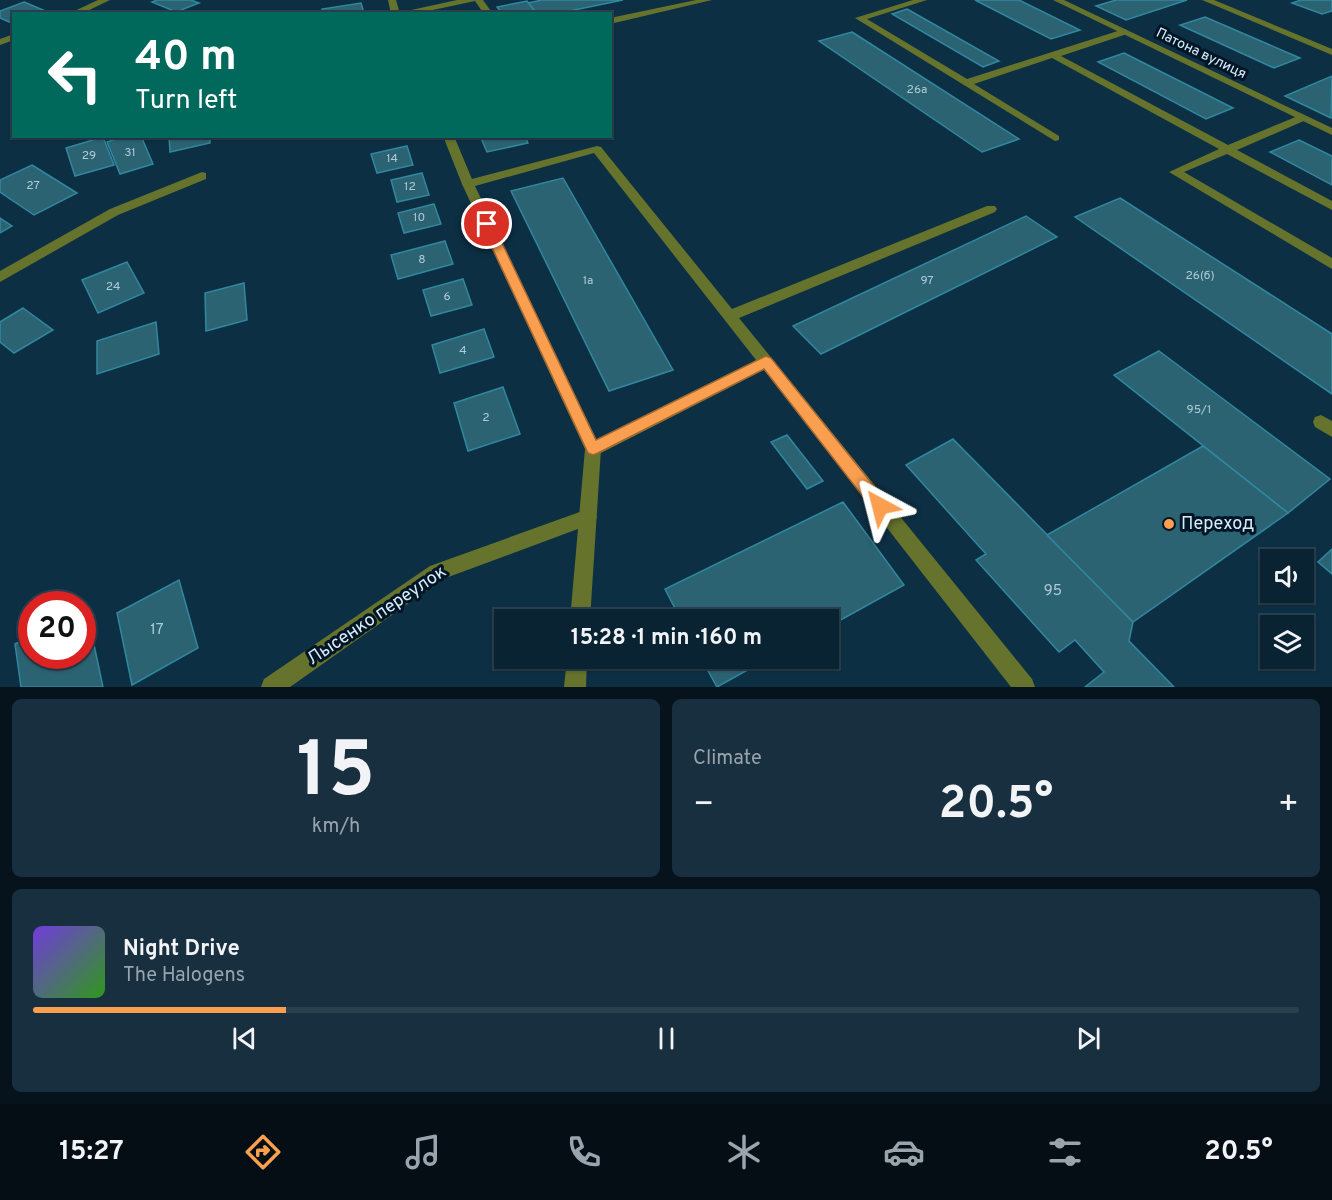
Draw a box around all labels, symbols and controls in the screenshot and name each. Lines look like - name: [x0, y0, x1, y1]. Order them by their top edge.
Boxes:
- street label: Патона вулиця: [1153, 25, 1249, 83]
- text: 40 m: [135, 32, 237, 85]
- icon: left: [36, 36, 114, 114]
- house number: 26а: [907, 82, 927, 98]
- text: Turn left: [135, 84, 237, 118]
- house number: 31: [124, 145, 136, 161]
- house number: 29: [82, 148, 96, 164]
- house number: 14: [386, 151, 398, 167]
- house number: 27: [26, 178, 40, 194]
- house number: 12: [404, 179, 416, 195]
- pin: [461, 198, 512, 249]
- icon: arrive: [470, 207, 503, 240]
- house number: 10: [413, 210, 425, 226]
- house number: 8: [418, 252, 426, 268]
- house number: 26(б): [1185, 268, 1215, 284]
- house number: 1а: [583, 273, 593, 289]
- house number: 97: [920, 273, 934, 289]
- house number: 24: [106, 279, 120, 295]
- house number: 6: [443, 289, 451, 305]
- house number: 4: [459, 343, 467, 359]
- house number: 95/1: [1187, 402, 1211, 418]
- house number: 2: [482, 410, 490, 426]
- position arrow: [848, 474, 912, 538]
- place label: Переход: [1181, 513, 1254, 536]
- marker: Переход: [1162, 517, 1176, 531]
- map controls: [1260, 549, 1314, 669]
- button: sound: [1260, 549, 1314, 603]
- street label: Лысенко переулок: [303, 561, 451, 671]
- house number: 95: [1044, 582, 1062, 601]
- speed limit sign: 20: [18, 591, 96, 669]
- button: layers: [1260, 615, 1314, 669]
- house number: 17: [150, 621, 164, 640]
- text: 15:28 · 1 min · 160 m: [571, 625, 762, 652]
- text: 15: [297, 725, 375, 824]
- text: Climate: [693, 746, 762, 772]
- text: 20.5°: [939, 777, 1053, 834]
- text: −: [693, 785, 714, 827]
- text: +: [1278, 785, 1299, 827]
- text: km/h: [312, 814, 360, 840]
- text: Night Drive: [123, 936, 240, 963]
- text: The Halogens: [123, 963, 245, 989]
- icon: previous: [228, 1022, 261, 1055]
- icon: pause: [650, 1022, 683, 1055]
- icon: next: [1072, 1022, 1105, 1055]
- icon: directions: [242, 1131, 284, 1173]
- icon: music: [402, 1131, 444, 1173]
- icon: phone: [563, 1131, 605, 1173]
- icon: climate: [723, 1131, 765, 1173]
- icon: car: [883, 1131, 925, 1173]
- icon: filters: [1044, 1131, 1086, 1173]
- text: 15:27: [59, 1135, 124, 1169]
- text: 20.5°: [1204, 1135, 1273, 1169]

